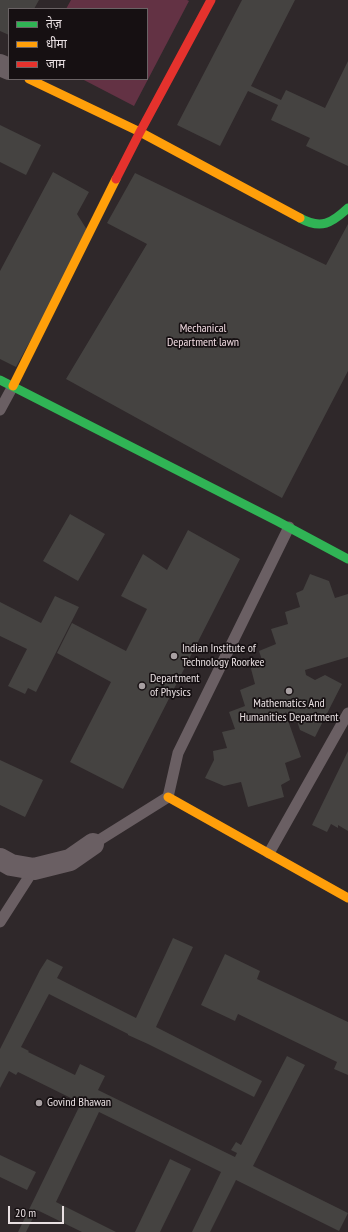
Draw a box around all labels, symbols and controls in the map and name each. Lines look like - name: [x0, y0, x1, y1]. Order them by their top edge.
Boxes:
- legend: [8, 8, 148, 80]
- text: तेज़: [46, 16, 62, 31]
- text: धीमा: [46, 36, 67, 51]
- text: जाम: [46, 56, 65, 71]
- park label: Mechanical Department lawn: [167, 322, 239, 350]
- place label: Indian Institute of Technology Roorkee: [182, 642, 265, 670]
- marker: Indian Institute of Technology Roorkee: [169, 651, 179, 661]
- place label: Department of Physics: [150, 672, 199, 700]
- marker: Department of Physics: [137, 681, 147, 691]
- marker: Mathematics And Humanities Department: [284, 686, 294, 696]
- place label: Mathematics And Humanities Department: [239, 697, 339, 725]
- place label: Govind Bhawan: [47, 1096, 111, 1110]
- marker: Govind Bhawan: [34, 1098, 44, 1108]
- scale bar: [10, 1198, 66, 1224]
- text: 20 m: [15, 1205, 36, 1220]

